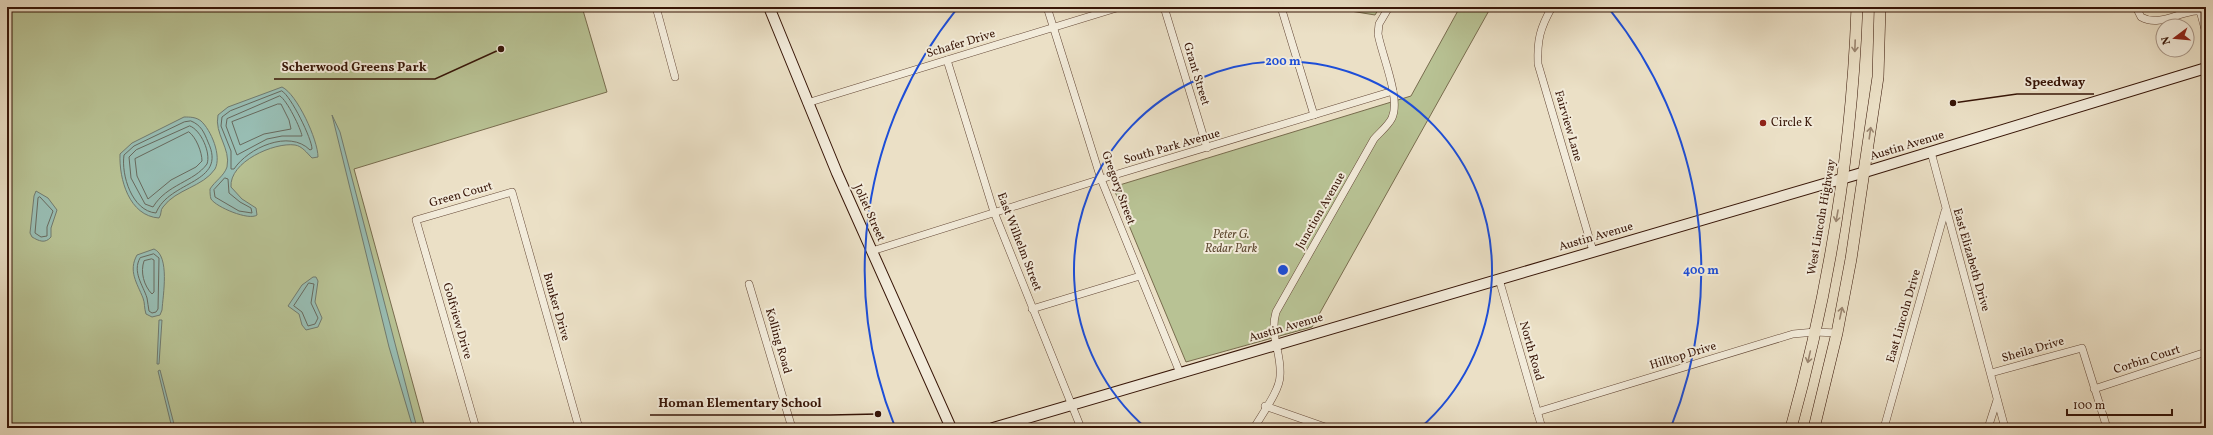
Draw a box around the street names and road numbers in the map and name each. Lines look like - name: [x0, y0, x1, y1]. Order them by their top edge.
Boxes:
- street label: Schafer Drive: [925, 26, 998, 62]
- street label: Grant Street: [1179, 41, 1213, 107]
- street label: Fairview Lane: [1550, 89, 1586, 164]
- street label: South Park Avenue: [1122, 125, 1222, 168]
- street label: Austin Avenue: [1868, 127, 1946, 165]
- street label: Gregory Street: [1097, 149, 1139, 227]
- street label: West Lincoln Highway: [1804, 157, 1840, 276]
- street label: Junction Avenue: [1293, 169, 1350, 252]
- street label: Green Court: [428, 178, 494, 212]
- street label: Joliet Street: [849, 182, 889, 244]
- street label: East Wilhelm Street: [993, 190, 1045, 294]
- street label: East Elizabeth Drive: [1949, 207, 1993, 314]
- street label: Austin Avenue: [1557, 219, 1635, 255]
- street label: East Lincoln Drive: [1883, 267, 1925, 365]
- street label: Bunker Drive: [539, 271, 573, 343]
- street label: Golfview Drive: [438, 281, 476, 361]
- street label: Kolling Road: [761, 306, 795, 376]
- street label: Austin Avenue: [1247, 310, 1325, 346]
- street label: North Road: [1515, 319, 1547, 383]
- street label: Sheila Drive: [2000, 333, 2066, 367]
- street label: Hilltop Drive: [1648, 338, 1719, 374]
- street label: Corbin Court: [2112, 342, 2182, 378]

